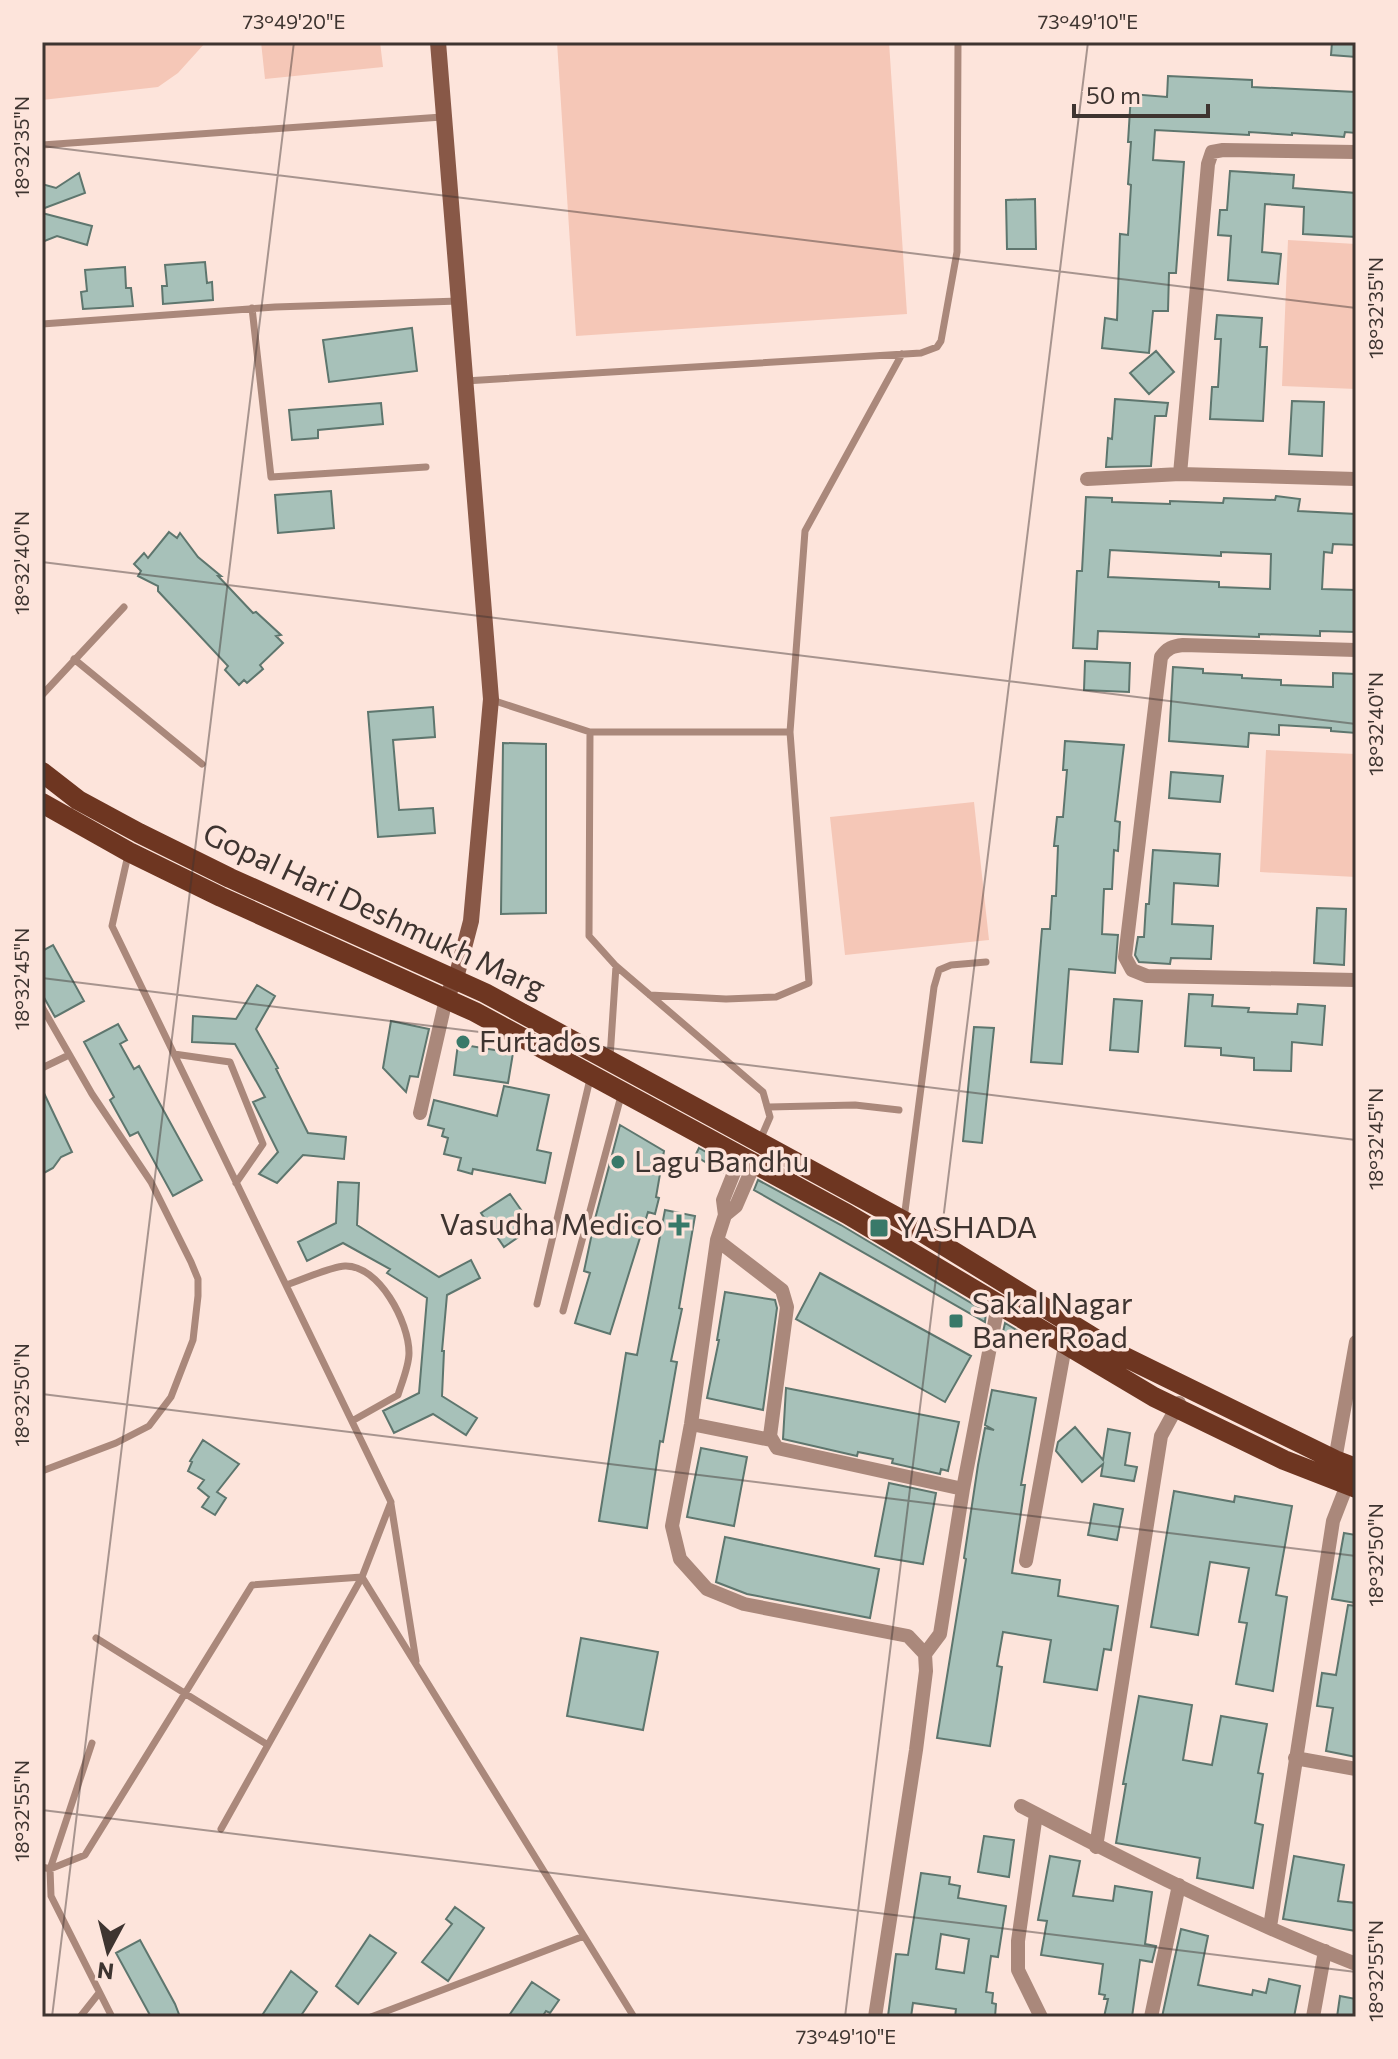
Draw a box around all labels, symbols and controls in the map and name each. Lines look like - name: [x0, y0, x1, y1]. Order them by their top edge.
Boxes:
- text: 73°49'20"E: [243, 9, 345, 33]
- text: 73°49'10"E: [1038, 9, 1138, 33]
- scale bar: [1074, 68, 1208, 118]
- text: 50 m: [1086, 80, 1141, 109]
- text: 18°32'35"N: [9, 96, 33, 198]
- text: 18°32'35"N: [1363, 257, 1387, 359]
- text: 18°32'40"N: [9, 511, 33, 615]
- text: 18°32'40"N: [1363, 672, 1387, 776]
- street label: Gopal Hari Deshmukh Marg: [198, 813, 552, 1004]
- text: 18°32'45"N: [9, 928, 33, 1030]
- place label: Furtados: [479, 1021, 601, 1058]
- marker: Furtados: [454, 1033, 472, 1051]
- text: 18°32'45"N: [1363, 1088, 1387, 1190]
- place label: Lagu Bandhu: [634, 1141, 809, 1178]
- marker: Lagu Bandhu: [609, 1153, 627, 1171]
- place label: Vasudha Medico: [440, 1204, 663, 1241]
- place label: YASHADA: [897, 1207, 1037, 1244]
- marker: Vasudha Medico: [670, 1216, 688, 1234]
- marker: YASHADA: [868, 1217, 890, 1239]
- place label: Sakal Nagar Baner Road: [972, 1283, 1133, 1354]
- marker: Sakal Nagar Baner Road: [947, 1312, 965, 1330]
- text: 18°32'50"N: [9, 1343, 33, 1447]
- text: 18°32'50"N: [1363, 1503, 1387, 1607]
- text: 18°32'55"N: [9, 1760, 33, 1862]
- north arrow: [68, 1911, 148, 1991]
- text: 18°32'55"N: [1363, 1920, 1387, 2022]
- text: N: [96, 1957, 115, 1986]
- text: 73°49'10"E: [796, 2024, 896, 2048]

